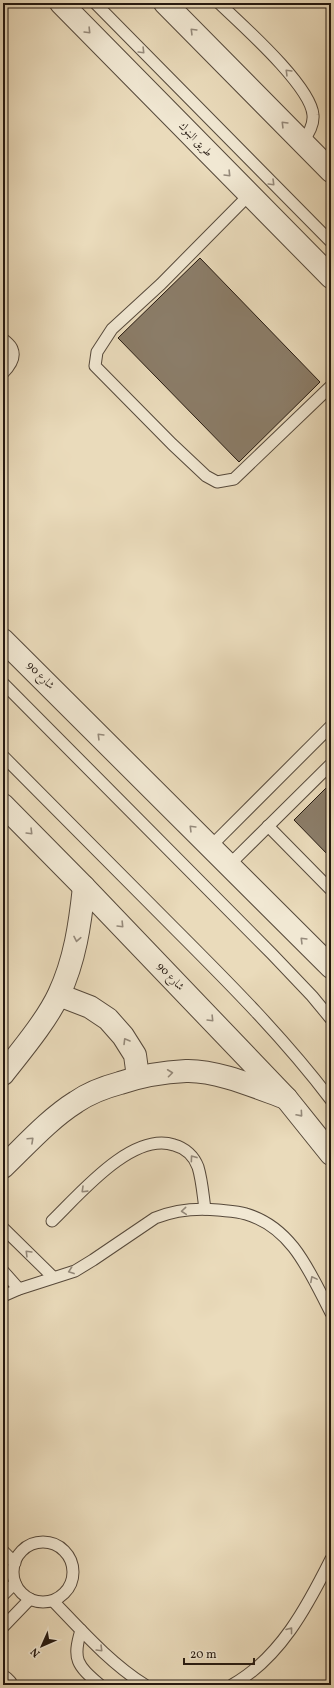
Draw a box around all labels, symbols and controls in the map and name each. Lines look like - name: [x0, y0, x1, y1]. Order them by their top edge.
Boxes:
- one-way arrow: [83, 26, 91, 34]
- one-way arrow: [190, 28, 198, 36]
- one-way arrow: [137, 46, 145, 54]
- one-way arrow: [285, 69, 293, 77]
- street label: طريق البنوك: [175, 119, 215, 161]
- one-way arrow: [281, 121, 289, 129]
- one-way arrow: [223, 169, 231, 177]
- one-way arrow: [267, 178, 275, 186]
- street label: شارع 90: [22, 659, 57, 694]
- one-way arrow: [97, 733, 105, 741]
- one-way arrow: [189, 825, 197, 833]
- one-way arrow: [25, 827, 33, 835]
- one-way arrow: [116, 920, 124, 928]
- one-way arrow: [73, 936, 82, 943]
- one-way arrow: [301, 937, 308, 945]
- street label: شارع 90: [152, 960, 187, 995]
- one-way arrow: [206, 1014, 214, 1022]
- one-way arrow: [124, 1038, 131, 1045]
- one-way arrow: [167, 1069, 173, 1078]
- one-way arrow: [296, 1109, 303, 1117]
- one-way arrow: [26, 1137, 34, 1145]
- one-way arrow: [190, 1156, 197, 1163]
- one-way arrow: [81, 1186, 89, 1193]
- one-way arrow: [181, 1206, 187, 1215]
- one-way arrow: [25, 1250, 33, 1258]
- one-way arrow: [68, 1267, 75, 1275]
- one-way arrow: [310, 1275, 318, 1283]
- north arrow: [22, 1626, 62, 1666]
- one-way arrow: [285, 1628, 292, 1635]
- scale bar: [184, 1640, 254, 1666]
- text: N: [28, 1644, 44, 1660]
- one-way arrow: [95, 1644, 103, 1652]
- text: 20 m: [190, 1647, 217, 1663]

